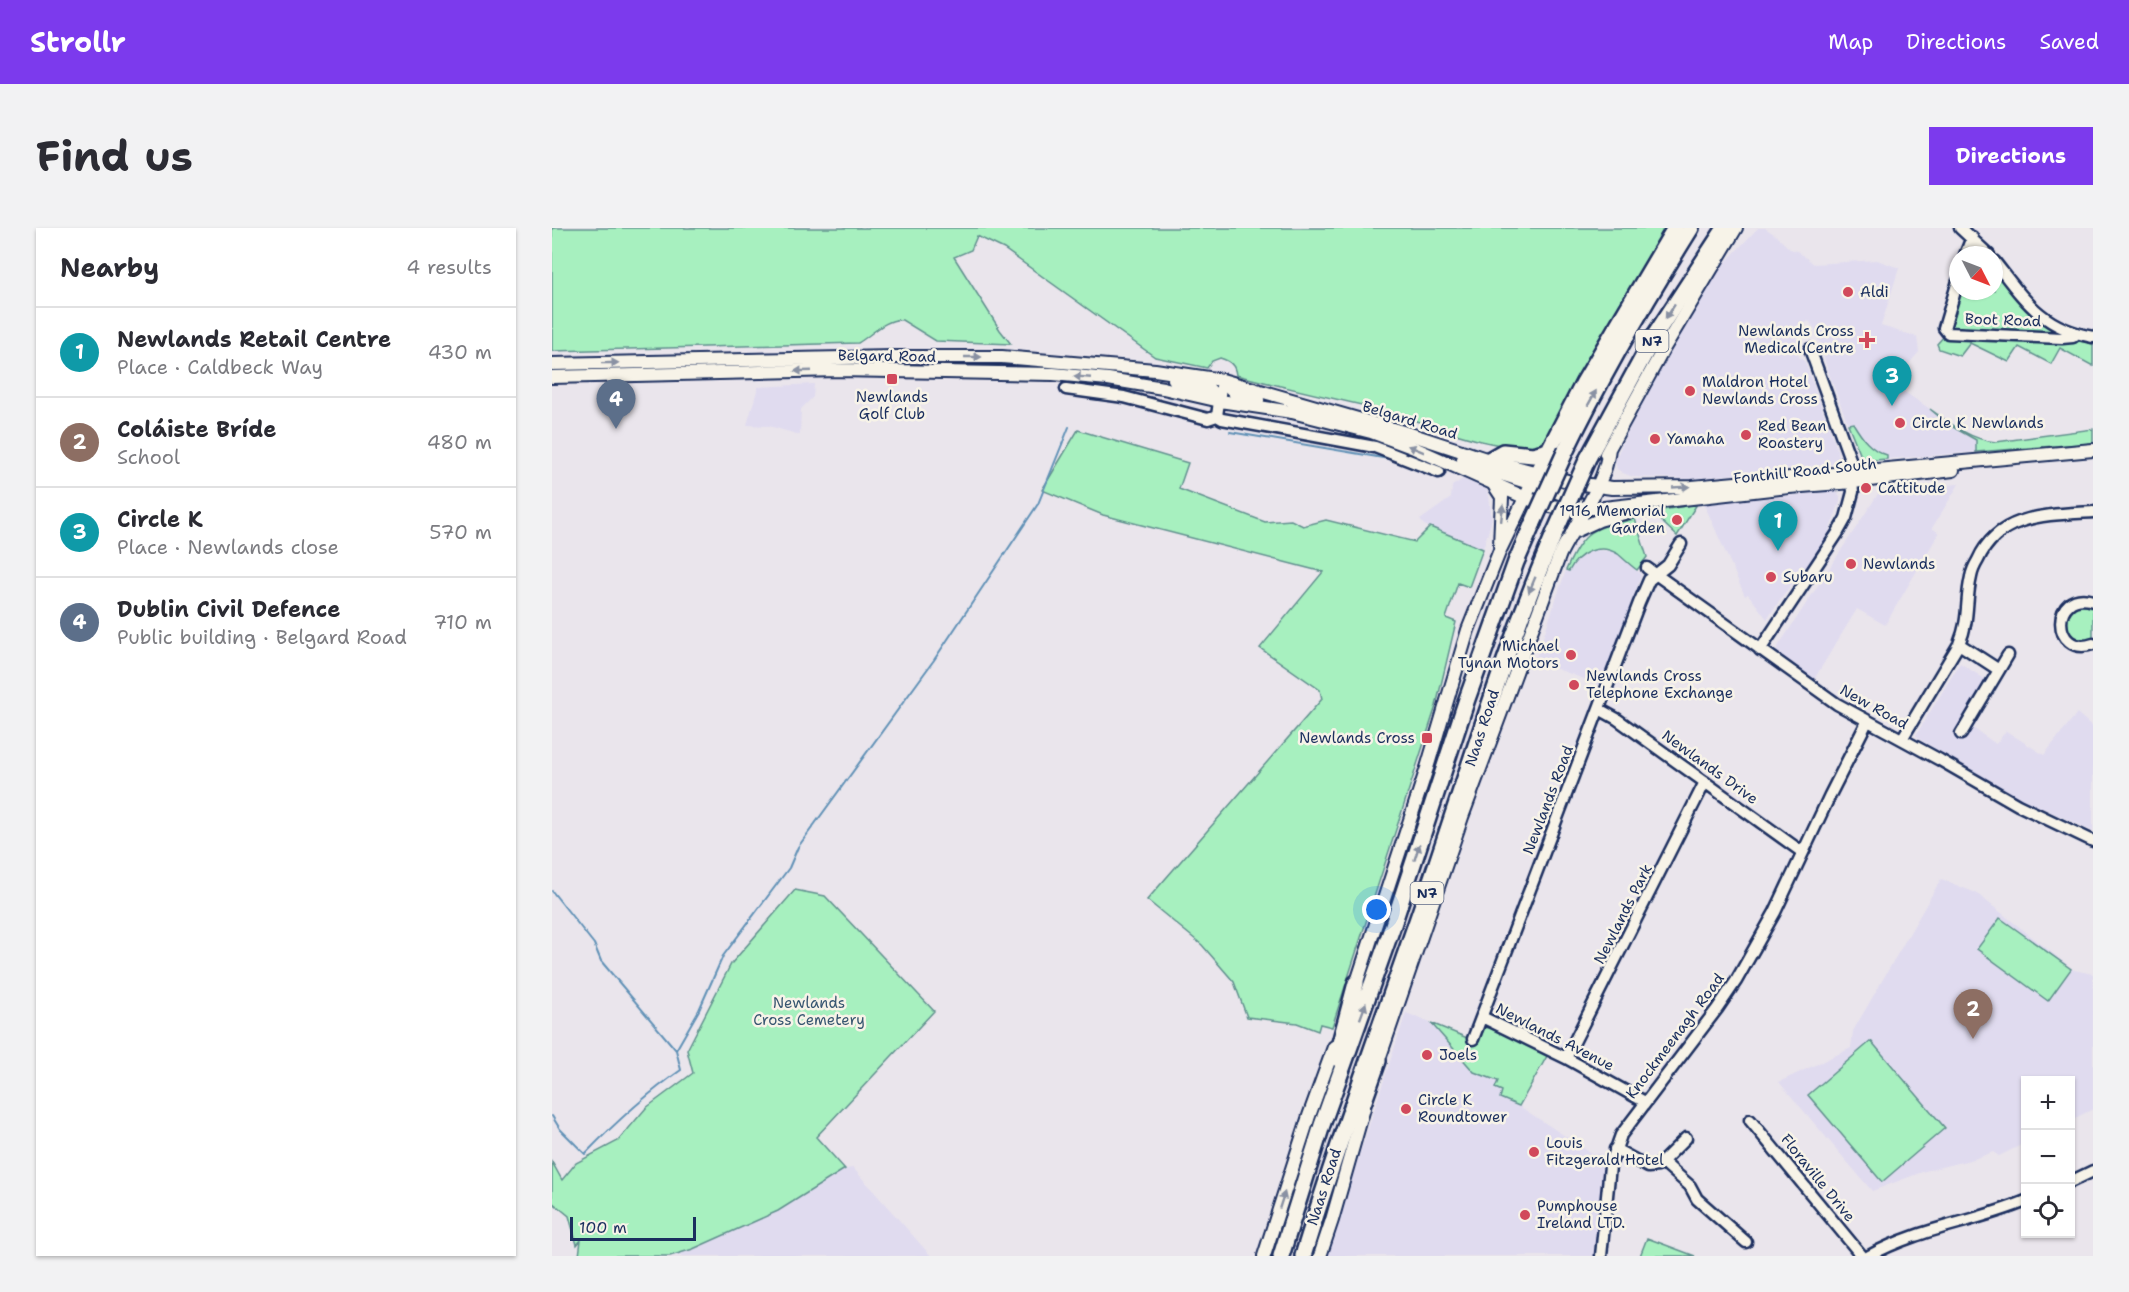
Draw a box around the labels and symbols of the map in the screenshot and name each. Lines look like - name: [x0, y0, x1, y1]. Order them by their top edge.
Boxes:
- north arrow: [1949, 246, 2003, 300]
- place label: Aldi: [1860, 282, 1889, 302]
- marker: Aldi: [1841, 285, 1855, 299]
- one-way arrow: [1665, 304, 1676, 320]
- street label: Boot Road: [1965, 309, 2042, 331]
- place label: Newlands Cross Medical Centre: [1738, 321, 1854, 358]
- road number: N7: [1636, 330, 1668, 352]
- marker: Newlands Cross Medical Centre: [1858, 331, 1876, 349]
- street label: Belgard Road: [838, 345, 937, 367]
- one-way arrow: [964, 352, 983, 362]
- pin: 3: [1872, 356, 1912, 406]
- one-way arrow: [601, 359, 620, 368]
- one-way arrow: [793, 366, 812, 376]
- marker: Newlands Golf Club: [885, 372, 899, 386]
- one-way arrow: [1072, 372, 1091, 382]
- place label: Maldron Hotel Newlands Cross: [1702, 372, 1818, 409]
- pin: 4: [596, 380, 636, 429]
- marker: Maldron Hotel Newlands Cross: [1683, 384, 1697, 398]
- place label: Newlands Golf Club: [856, 387, 928, 424]
- one-way arrow: [1587, 389, 1597, 406]
- street label: Belgard Road: [1360, 396, 1460, 444]
- place label: Circle K Newlands: [1912, 413, 2044, 433]
- place label: Red Bean Roastery: [1758, 416, 1827, 453]
- marker: Circle K Newlands: [1893, 416, 1907, 430]
- marker: Red Bean Roastery: [1739, 428, 1753, 442]
- place label: Yamaha: [1667, 429, 1725, 449]
- marker: Yamaha: [1648, 432, 1662, 446]
- one-way arrow: [1407, 444, 1425, 453]
- street label: Fonthill Road South: [1732, 454, 1878, 488]
- place label: Cattitude: [1878, 478, 1945, 498]
- marker: Cattitude: [1859, 481, 1873, 495]
- one-way arrow: [1671, 483, 1690, 492]
- place label: 1916 Memorial Garden: [1559, 501, 1665, 538]
- pin: 1: [1758, 502, 1798, 551]
- one-way arrow: [1497, 503, 1507, 522]
- marker: 1916 Memorial Garden: [1670, 513, 1684, 527]
- place label: Newlands: [1863, 554, 1936, 574]
- marker: Newlands: [1844, 557, 1858, 571]
- place label: Subaru: [1783, 567, 1833, 587]
- marker: Subaru: [1764, 570, 1778, 584]
- one-way arrow: [1527, 577, 1537, 595]
- place label: Michael Tynan Motors: [1458, 636, 1559, 673]
- marker: Michael Tynan Motors: [1564, 648, 1578, 662]
- place label: Newlands Cross Telephone Exchange: [1586, 666, 1733, 703]
- marker: Newlands Cross Telephone Exchange: [1567, 678, 1581, 692]
- street label: New Road: [1836, 680, 1912, 734]
- street label: Naas Road: [1460, 686, 1504, 769]
- street label: Newlands Drive: [1658, 725, 1762, 809]
- place label: Newlands Cross: [1299, 728, 1415, 748]
- marker: Newlands Cross: [1420, 731, 1434, 745]
- street label: Newlands Road: [1518, 742, 1578, 857]
- one-way arrow: [1413, 843, 1423, 861]
- street label: Newlands Park: [1589, 861, 1657, 967]
- road number: N7: [1410, 882, 1444, 904]
- your location: [1362, 895, 1391, 924]
- street label: Knockmeenagh Road: [1621, 969, 1729, 1103]
- pin: 2: [1954, 990, 1992, 1039]
- park label: Newlands Cross Cemetery: [753, 993, 865, 1030]
- street label: Newlands Avenue: [1492, 998, 1618, 1076]
- one-way arrow: [1358, 1001, 1368, 1019]
- place label: Joels: [1439, 1045, 1477, 1065]
- marker: Joels: [1420, 1048, 1434, 1062]
- place label: Circle K Roundtower: [1418, 1090, 1507, 1127]
- marker: Circle K Roundtower: [1399, 1102, 1413, 1116]
- street label: Floraville Drive: [1776, 1130, 1860, 1226]
- place label: Louis Fitzgerald Hotel: [1546, 1133, 1664, 1170]
- street label: Naas Road: [1302, 1145, 1346, 1228]
- marker: Louis Fitzgerald Hotel: [1527, 1145, 1541, 1159]
- one-way arrow: [1278, 1191, 1287, 1209]
- place label: Pumphouse Ireland LTD.: [1537, 1196, 1625, 1233]
- marker: Pumphouse Ireland LTD.: [1518, 1208, 1532, 1222]
- scale bar: [570, 1214, 696, 1242]

